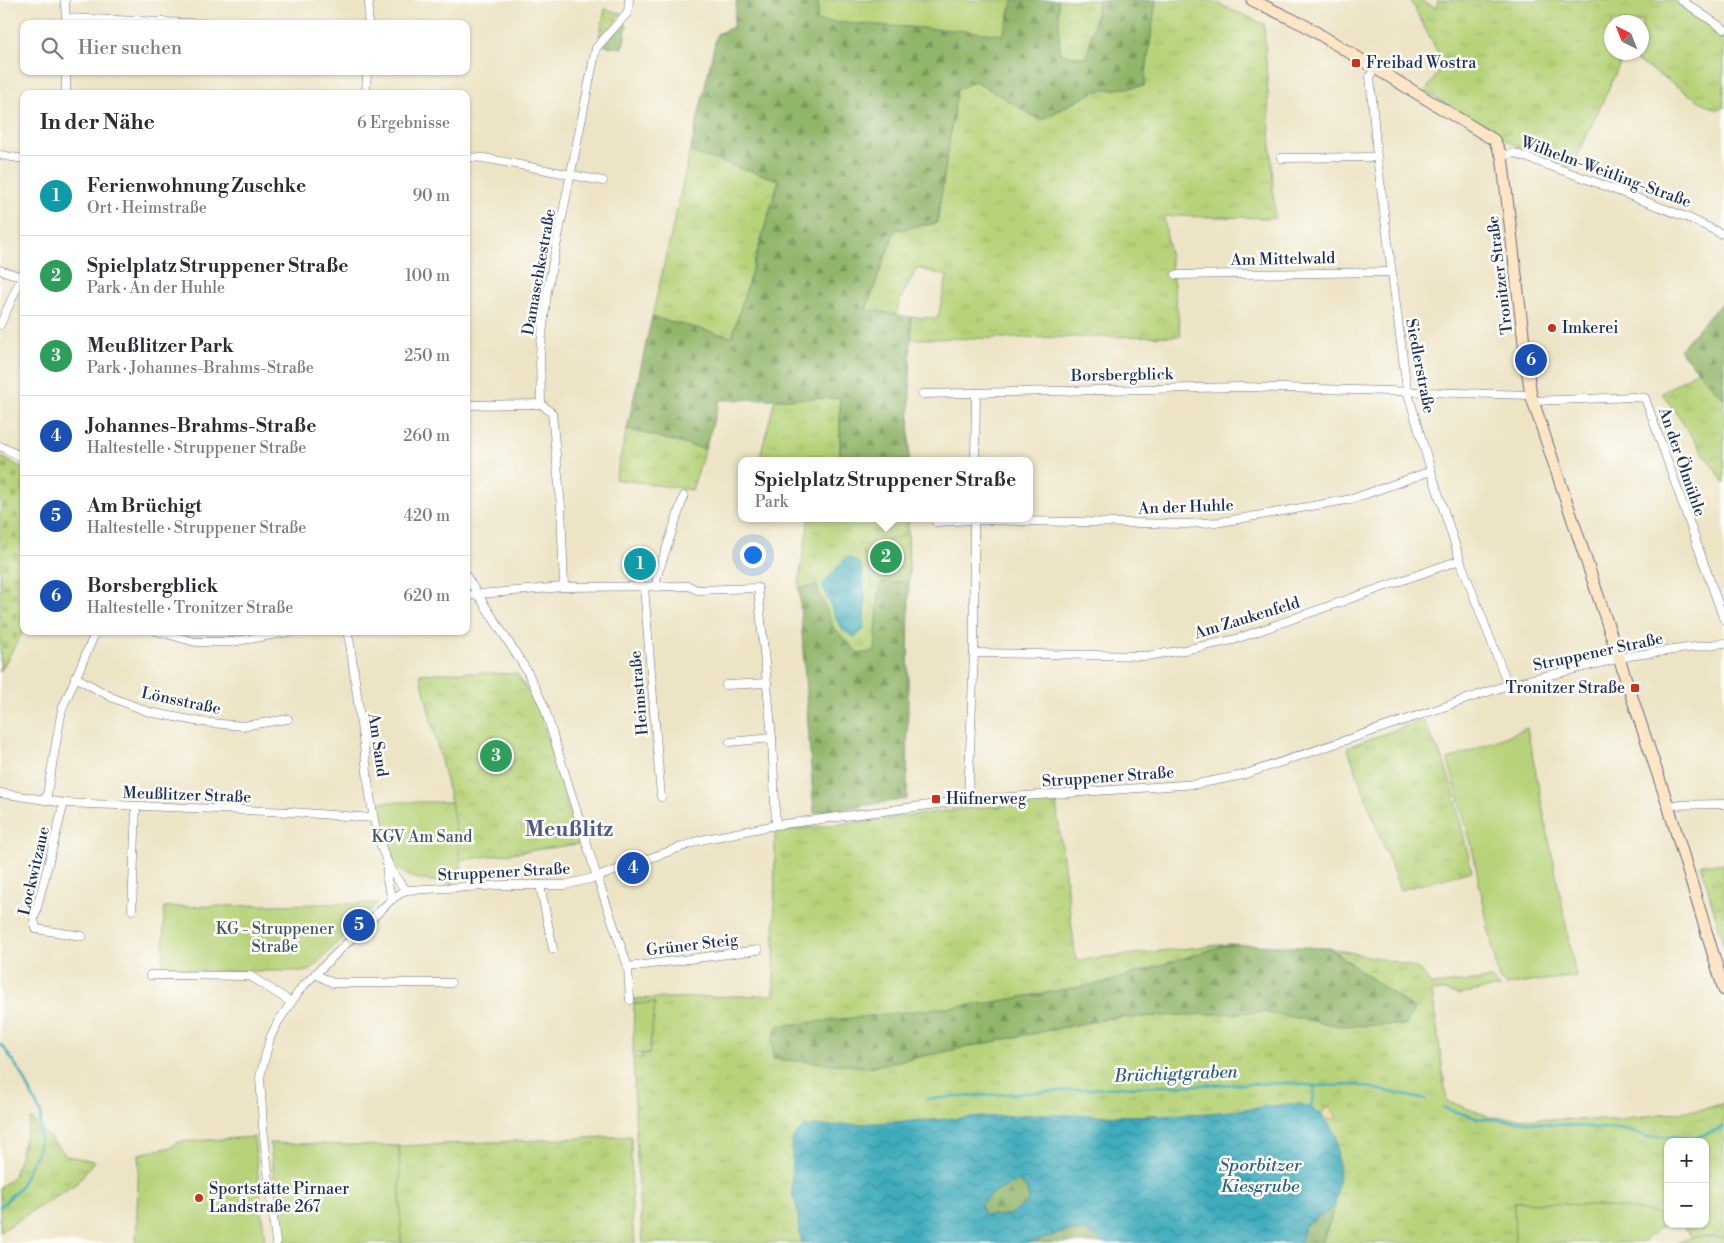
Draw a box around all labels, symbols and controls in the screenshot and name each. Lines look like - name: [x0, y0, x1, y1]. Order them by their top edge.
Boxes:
- north arrow: [1604, 15, 1649, 60]
- search box: [20, 20, 470, 75]
- icon: search: [38, 34, 66, 62]
- text: Hier suchen: [78, 36, 182, 60]
- place label: Freibad Wostra: [1366, 53, 1477, 73]
- marker: Freibad Wostra: [1350, 57, 1362, 69]
- text: In der Nähe: [40, 110, 155, 136]
- text: 6 Ergebnisse: [357, 113, 450, 133]
- street label: Wilhelm-Weitling-Straße: [1517, 132, 1694, 212]
- text: Ferienwohnung Zuschke: [87, 174, 306, 198]
- text: 1: [52, 186, 60, 206]
- text: 90 m: [412, 186, 450, 206]
- text: Ort · Heimstraße: [87, 198, 207, 218]
- street label: Damaschkestraße: [518, 207, 560, 337]
- street label: Tronitzer Straße: [1483, 215, 1517, 335]
- street label: Am Mittelwald: [1230, 248, 1335, 270]
- text: Spielplatz Struppener Straße: [87, 254, 349, 278]
- text: 2: [51, 266, 61, 286]
- text: 100 m: [405, 266, 450, 286]
- text: Park · An der Huhle: [87, 278, 225, 298]
- street label: Siedlerstraße: [1401, 317, 1439, 415]
- place label: Imkerei: [1562, 318, 1619, 338]
- marker: Imkerei: [1546, 322, 1558, 334]
- text: Meußlitzer Park: [87, 334, 234, 358]
- pin: 6: [1515, 341, 1547, 379]
- text: 3: [51, 346, 61, 366]
- text: 250 m: [404, 346, 450, 366]
- text: Park · Johannes-Brahms-Straße: [87, 358, 314, 378]
- street label: Borsbergblick: [1070, 364, 1175, 386]
- street label: An der Ölmühle: [1654, 403, 1712, 519]
- text: Johannes-Brahms-Straße: [87, 414, 317, 438]
- text: 4: [51, 426, 61, 446]
- text: 260 m: [403, 426, 450, 446]
- text: Haltestelle · Struppener Straße: [87, 438, 306, 458]
- popup: [738, 457, 1033, 522]
- text: Spielplatz Struppener Straße: [755, 468, 1016, 492]
- text: Park: [755, 492, 788, 512]
- text: Am Brüchigt: [87, 494, 202, 518]
- street label: An der Huhle: [1137, 495, 1234, 519]
- text: 5: [51, 506, 61, 526]
- text: 420 m: [403, 506, 450, 526]
- text: Haltestelle · Struppener Straße: [87, 518, 306, 538]
- pin: 2: [870, 538, 902, 576]
- your location: [740, 542, 766, 568]
- pin: 1: [624, 545, 656, 583]
- text: Borsbergblick: [87, 574, 218, 598]
- text: 6: [51, 586, 61, 606]
- text: 620 m: [403, 586, 450, 606]
- street label: Am Zaukenfeld: [1191, 592, 1302, 644]
- text: Haltestelle · Tronitzer Straße: [87, 598, 293, 618]
- street label: Struppener Straße: [1531, 628, 1665, 676]
- street label: Heimstraße: [625, 650, 653, 736]
- place label: Tronitzer Straße: [1506, 678, 1625, 698]
- marker: Tronitzer Straße: [1629, 682, 1641, 694]
- street label: Lönsstraße: [139, 683, 223, 719]
- street label: Am Sand: [363, 711, 392, 778]
- pin: 3: [480, 737, 512, 775]
- street label: Struppener Straße: [1041, 762, 1175, 792]
- street label: Meußlitzer Straße: [122, 783, 252, 807]
- place label: Hüfnerweg: [946, 789, 1027, 809]
- marker: Hüfnerweg: [930, 793, 942, 805]
- district label: Meußlitz: [525, 817, 613, 843]
- street label: Lockwitzaue: [14, 825, 54, 917]
- park label: KGV Am Sand: [372, 827, 472, 847]
- pin: 4: [617, 849, 649, 887]
- street label: Struppener Straße: [437, 859, 571, 885]
- pin: 5: [343, 906, 375, 944]
- park label: KG - Struppener Straße: [216, 919, 334, 957]
- street label: Grüner Steig: [645, 929, 740, 961]
- water label: Brüchigtgraben: [1113, 1060, 1239, 1088]
- map controls: [1664, 1138, 1709, 1228]
- button: +: [1664, 1138, 1709, 1183]
- water label: Sporbitzer Kiesgrube: [1219, 1154, 1302, 1198]
- place label: Sportstätte Pirnaer Landstraße 267: [209, 1179, 349, 1217]
- button: −: [1664, 1183, 1709, 1228]
- marker: Sportstätte Pirnaer Landstraße 267: [193, 1192, 205, 1204]

